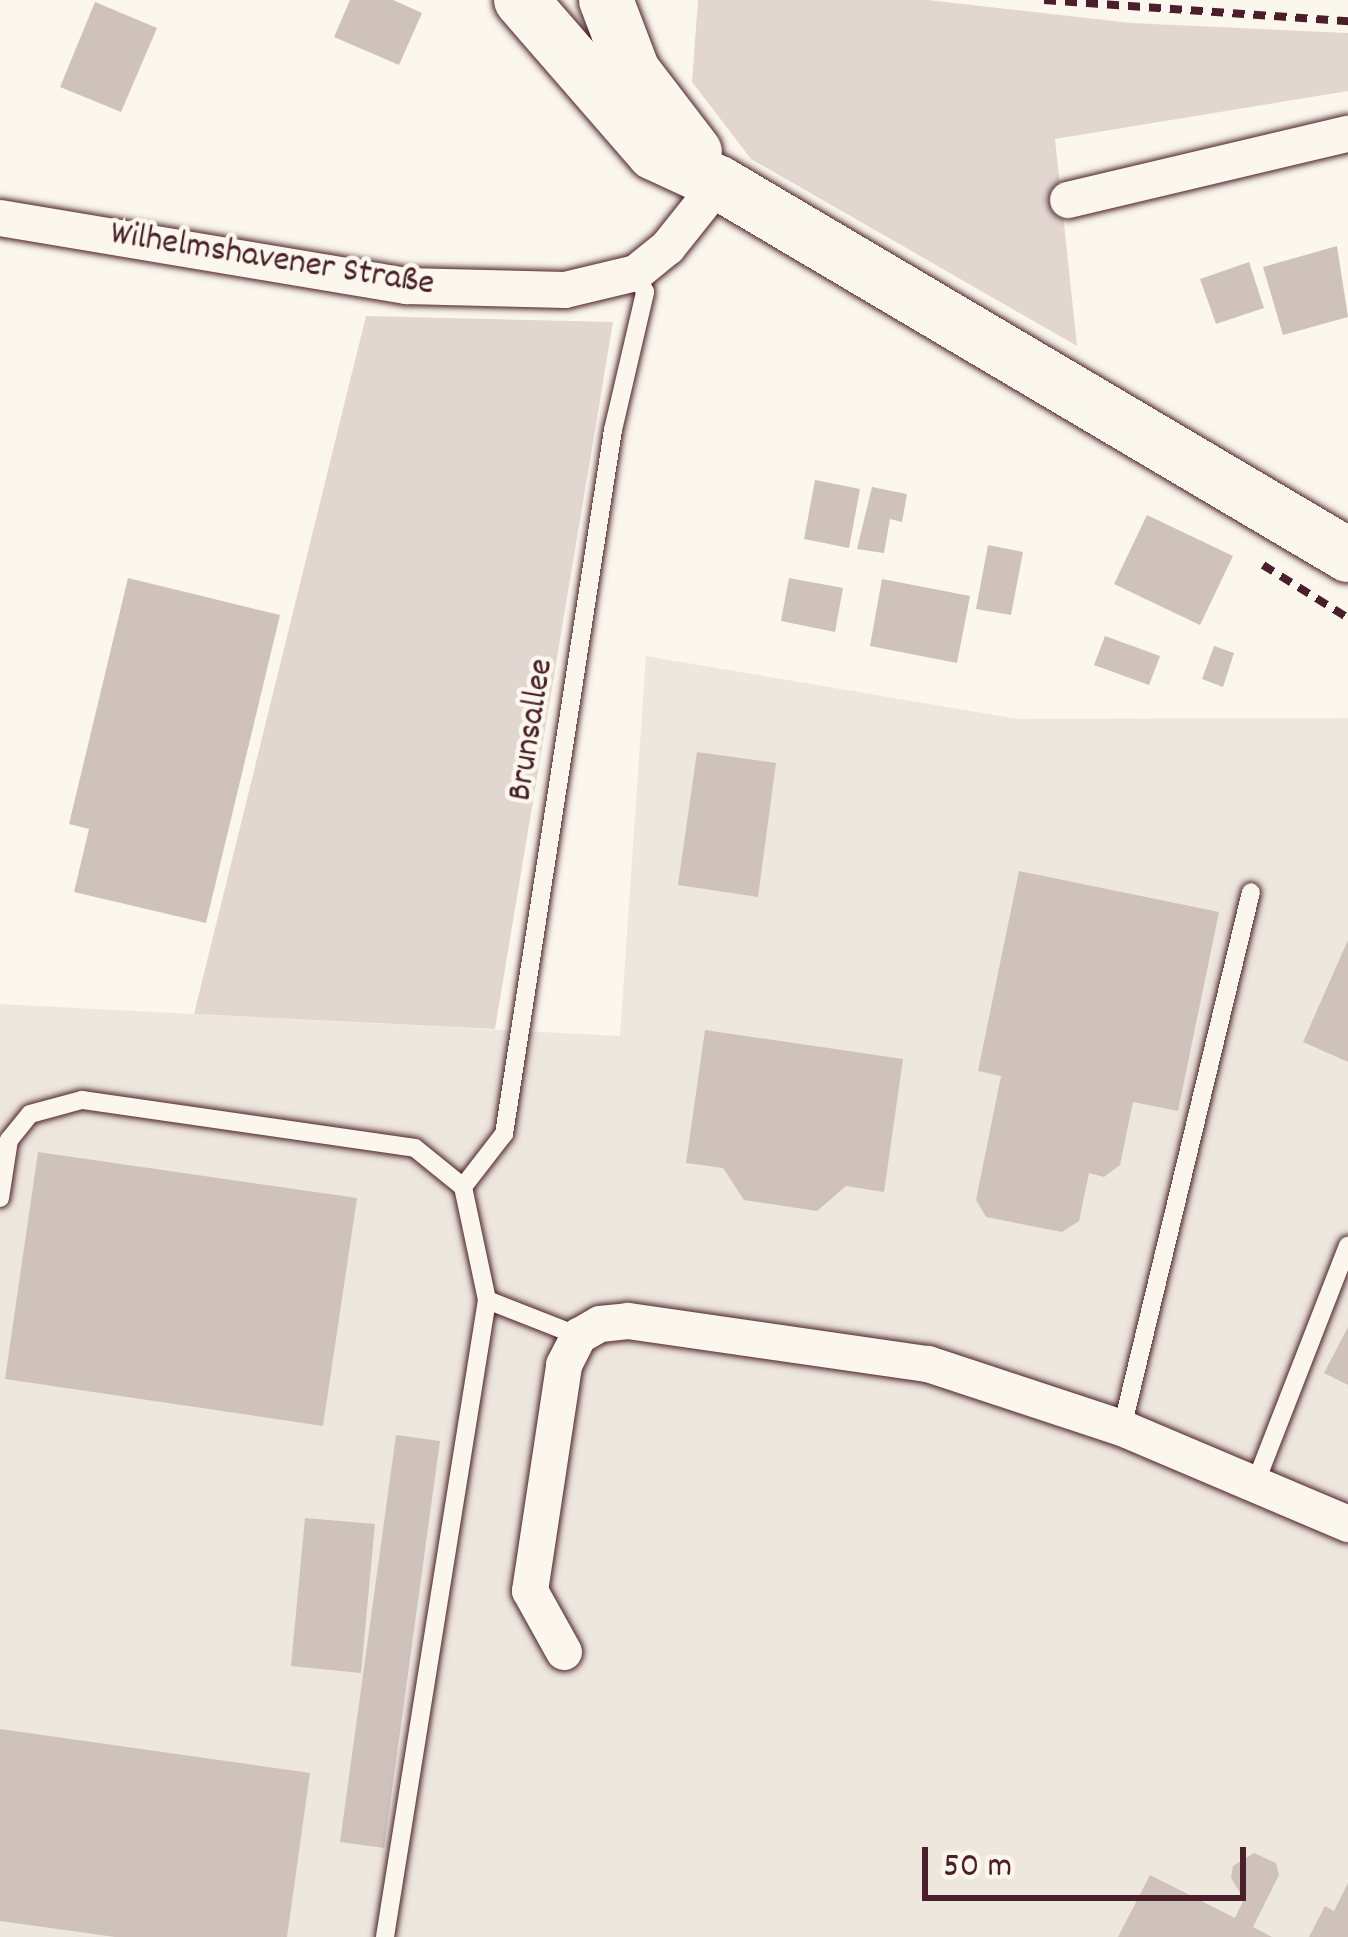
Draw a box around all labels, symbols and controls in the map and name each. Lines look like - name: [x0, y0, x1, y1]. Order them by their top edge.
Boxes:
- street label: Wilhelmshavener Straße: [107, 214, 437, 308]
- street label: Brunsallee: [500, 656, 566, 804]
- scale bar: [928, 1823, 1252, 1897]
- text: 50 m: [943, 1842, 1012, 1894]

